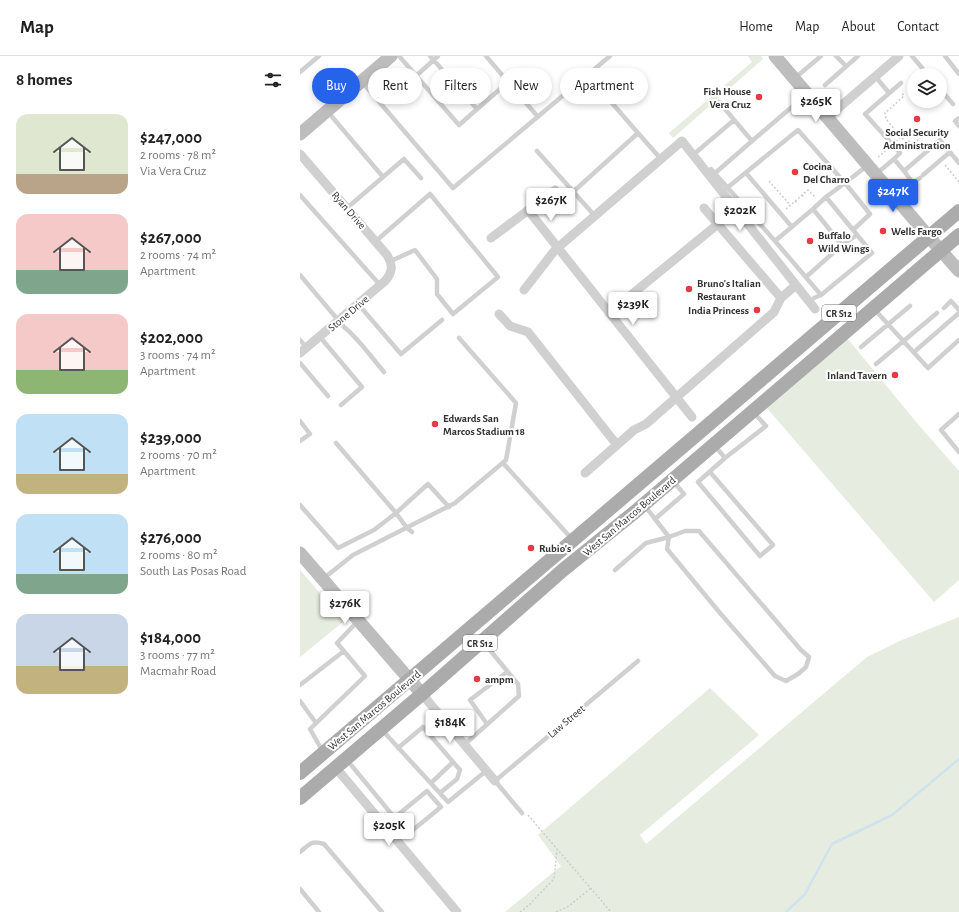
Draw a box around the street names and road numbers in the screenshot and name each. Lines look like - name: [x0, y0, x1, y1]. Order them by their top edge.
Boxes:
- street label: Ryan Drive: [329, 189, 368, 231]
- street label: Stone Drive: [326, 293, 371, 333]
- road number: CR S12: [822, 305, 856, 321]
- street label: West San Marcos Boulevard: [581, 474, 678, 558]
- road number: CR S12: [463, 635, 497, 651]
- street label: West San Marcos Boulevard: [326, 668, 423, 752]
- street label: Law Street: [546, 703, 587, 740]

